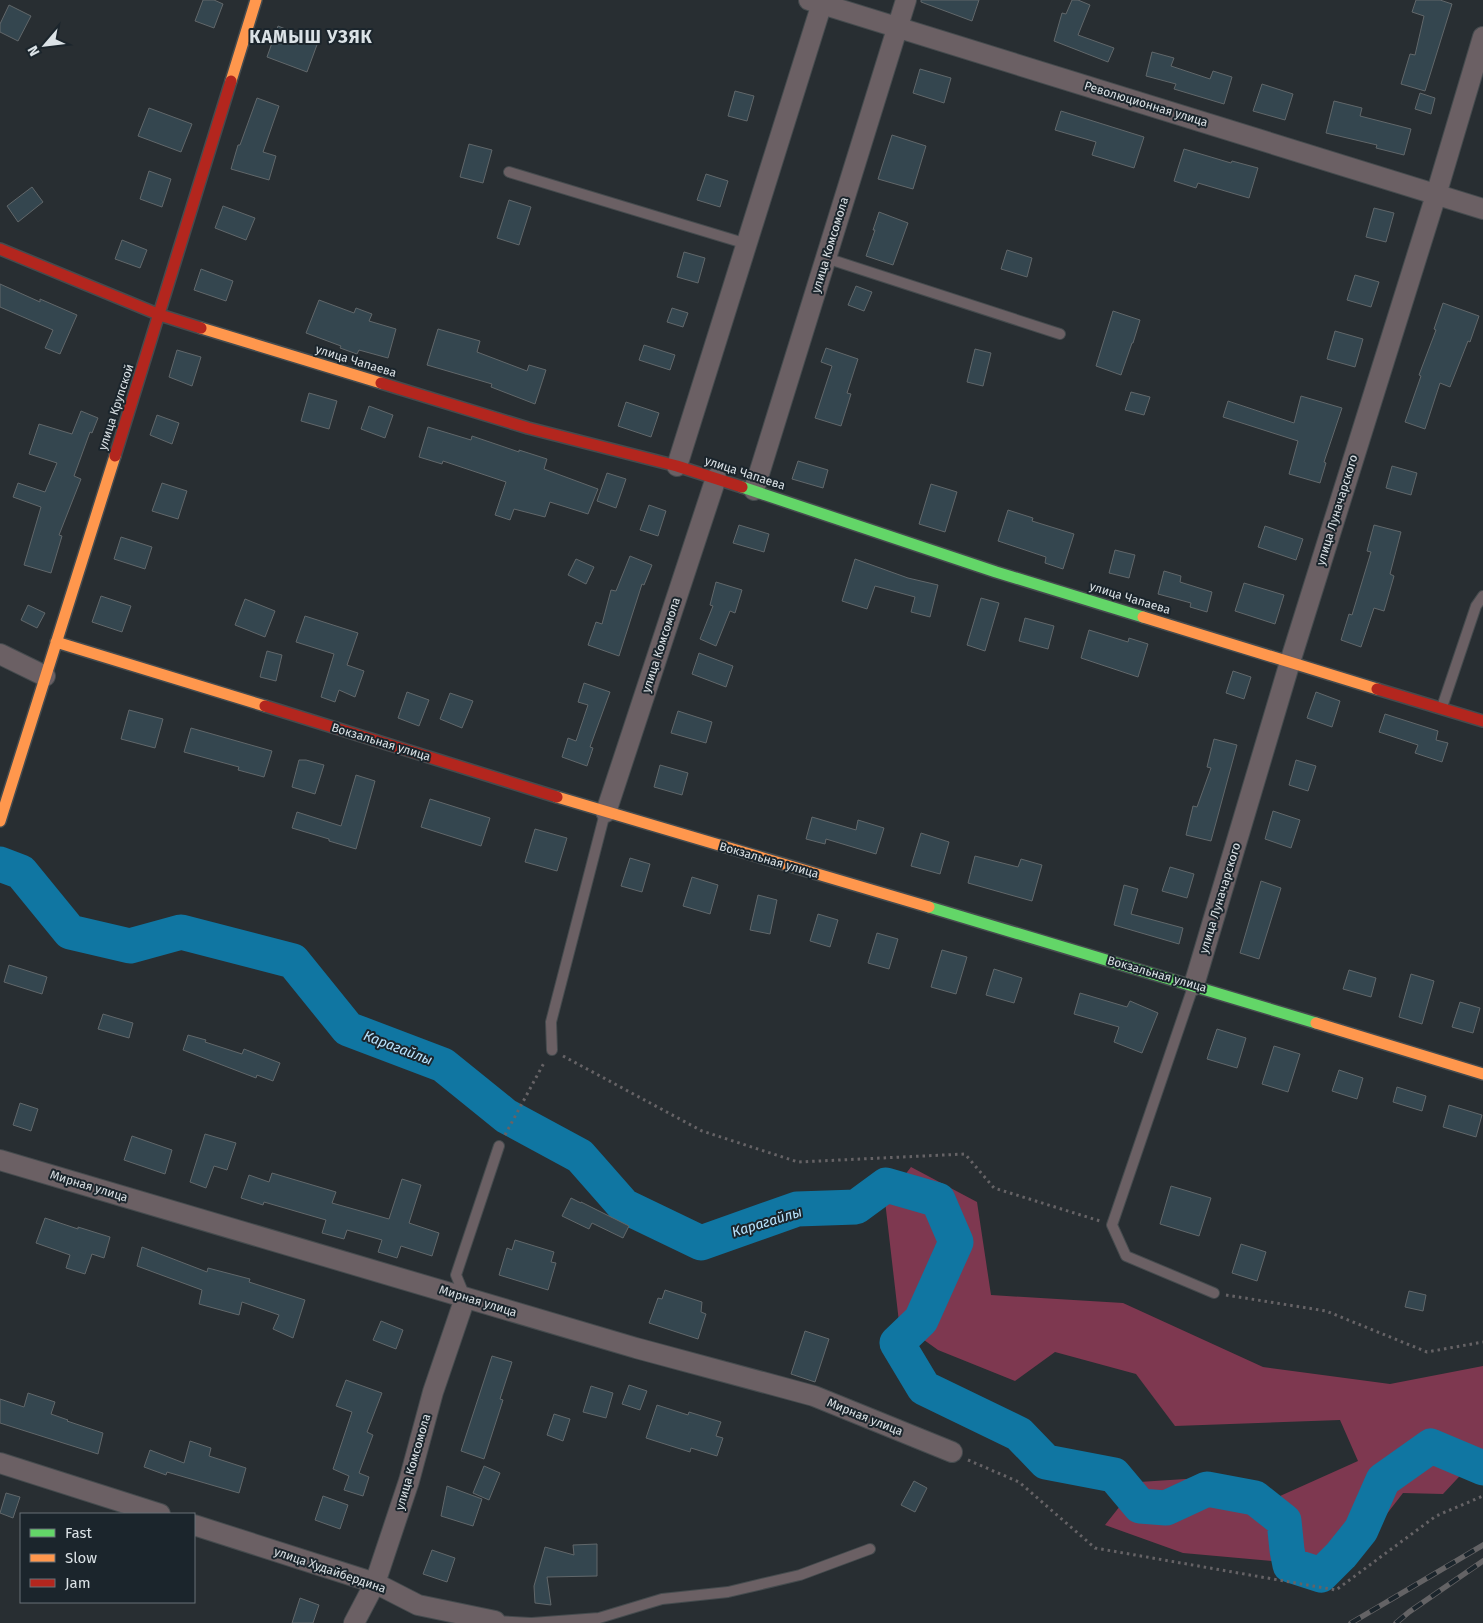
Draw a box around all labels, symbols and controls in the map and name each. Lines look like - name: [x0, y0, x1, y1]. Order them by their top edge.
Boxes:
- north arrow: [20, 20, 70, 70]
- district label: КАМЫШ УЗЯК: [249, 26, 373, 48]
- text: N: [24, 43, 44, 59]
- street label: Революционная улица: [1083, 79, 1209, 129]
- street label: улица Комсомола: [809, 195, 851, 295]
- street label: улица Чапаева: [314, 342, 398, 380]
- street label: улица Крупской: [95, 362, 137, 452]
- street label: улица Чапаева: [703, 453, 787, 493]
- street label: улица Луначарского: [1313, 453, 1361, 567]
- street label: улица Чапаева: [1088, 579, 1172, 617]
- street label: улица Комсомола: [639, 596, 683, 694]
- street label: Вокзальная улица: [330, 720, 432, 764]
- street label: Вокзальная улица: [718, 839, 820, 881]
- street label: улица Луначарского: [1196, 841, 1244, 955]
- street label: Вокзальная улица: [1106, 953, 1208, 995]
- water label: Карагайлы: [361, 1027, 435, 1069]
- street label: Мирная улица: [48, 1168, 130, 1204]
- water label: Карагайлы: [730, 1203, 804, 1241]
- street label: Мирная улица: [437, 1283, 519, 1319]
- street label: Мирная улица: [825, 1395, 905, 1439]
- street label: улица Комсомола: [393, 1412, 433, 1512]
- legend: [20, 1513, 195, 1603]
- text: Fast: [65, 1524, 92, 1542]
- street label: улица Худайбердина: [272, 1544, 388, 1596]
- text: Slow: [65, 1549, 97, 1567]
- text: Jam: [65, 1574, 91, 1592]

